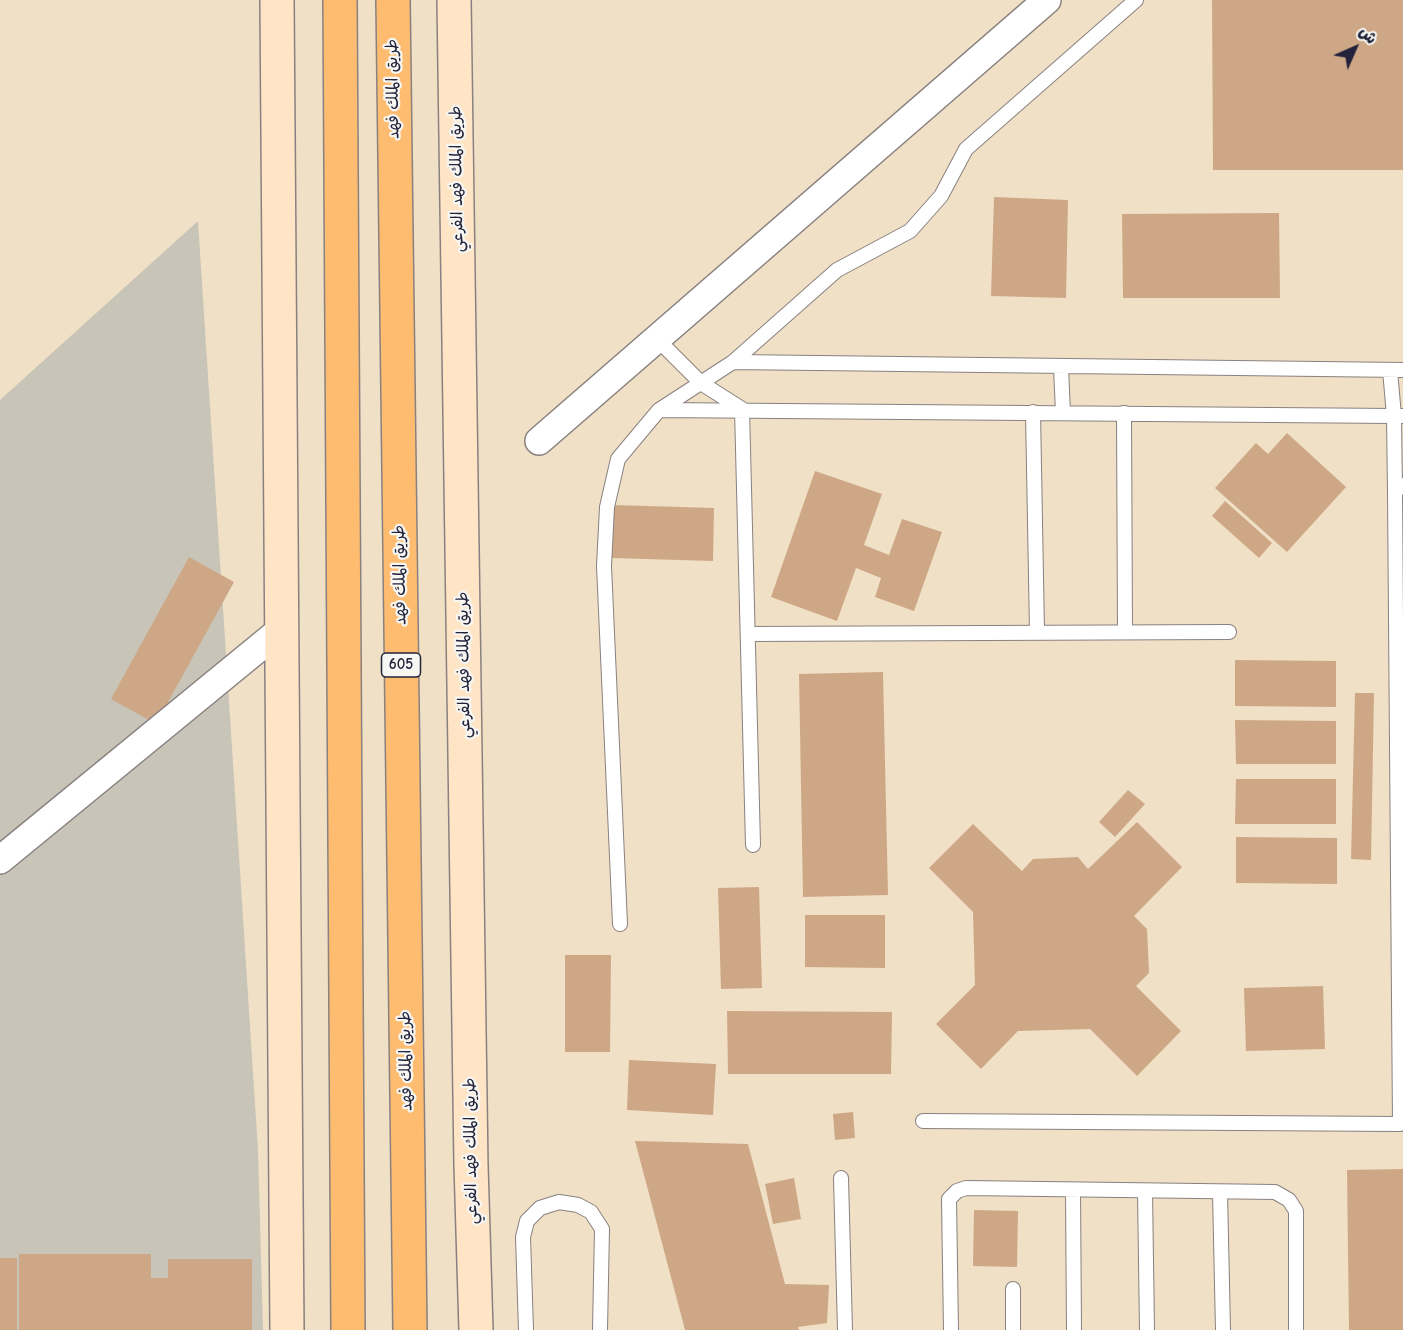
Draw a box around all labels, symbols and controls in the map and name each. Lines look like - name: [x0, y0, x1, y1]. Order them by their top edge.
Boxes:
- north arrow: [1325, 18, 1385, 78]
- text: ش: [1355, 23, 1380, 48]
- street label: طريق الملك فهد: [383, 39, 403, 139]
- street label: طريق الملك فهد الفرعي: [446, 105, 468, 253]
- street label: طريق الملك فهد: [390, 525, 410, 625]
- street label: طريق الملك فهد الفرعي: [453, 591, 475, 739]
- road number: 605: [382, 653, 420, 677]
- street label: طريق الملك فهد: [396, 1011, 416, 1111]
- street label: طريق الملك فهد الفرعي: [460, 1077, 482, 1225]

